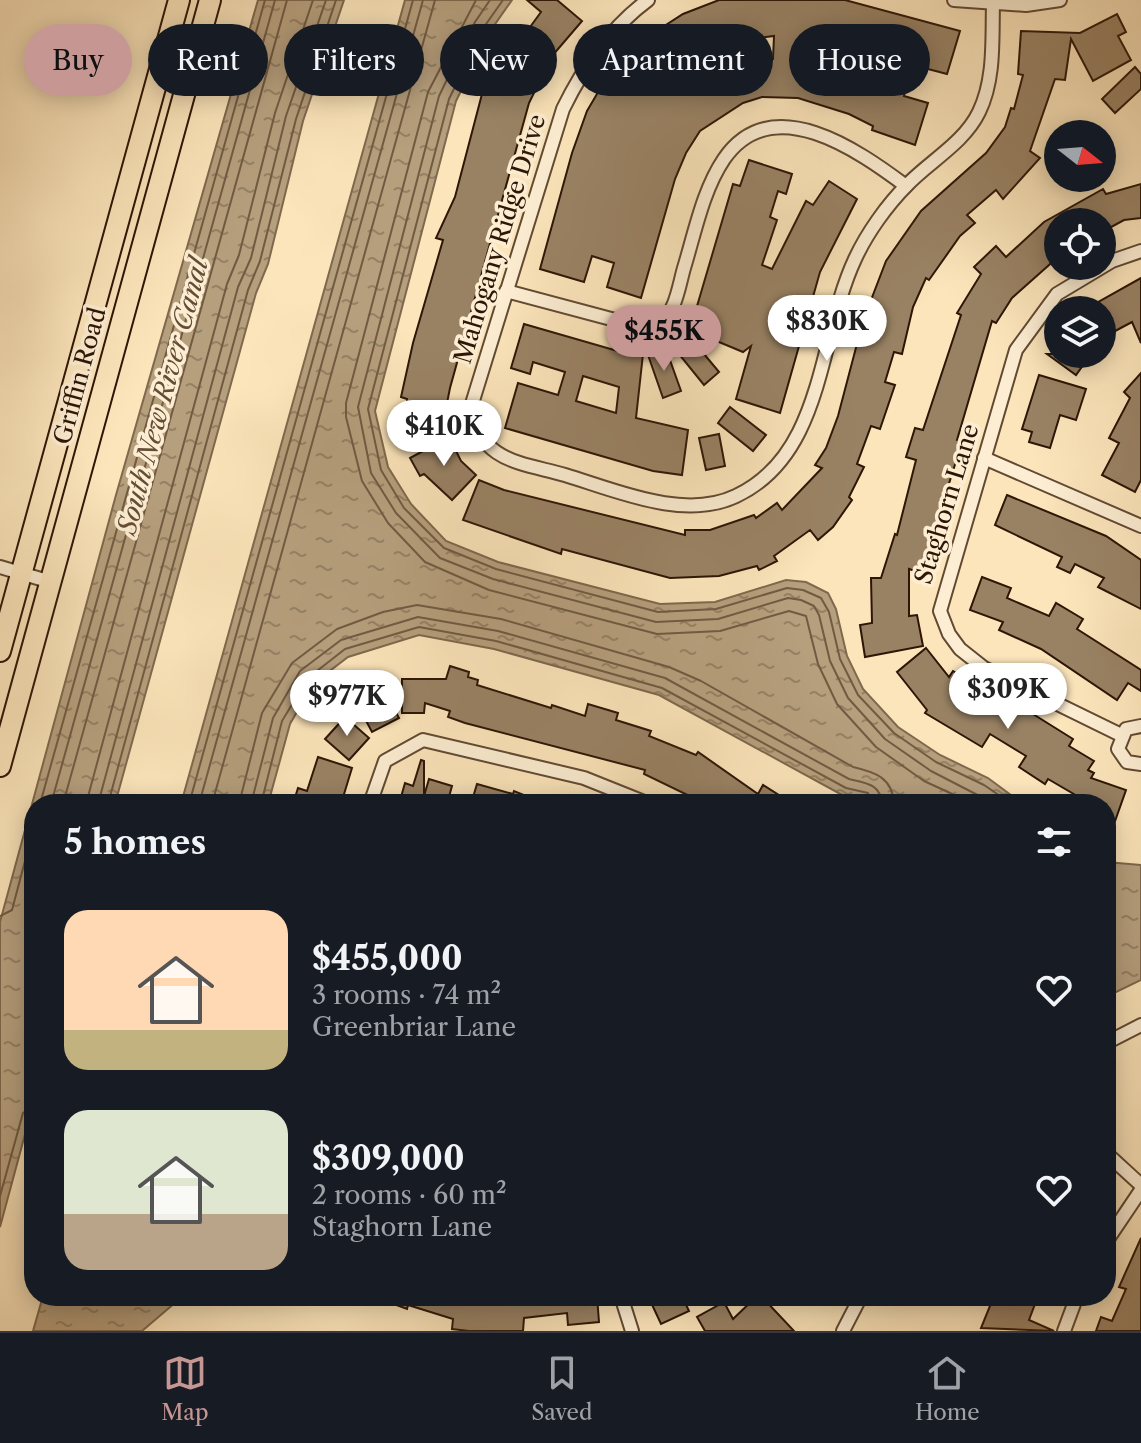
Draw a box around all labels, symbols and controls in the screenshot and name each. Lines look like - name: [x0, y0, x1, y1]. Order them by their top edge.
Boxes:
- chip: Buy: [24, 24, 132, 96]
- chip: Rent: [148, 24, 268, 96]
- chip: Filters: [284, 24, 424, 96]
- chip: New: [440, 24, 557, 96]
- chip: Apartment: [573, 24, 773, 96]
- chip: House: [789, 24, 930, 96]
- street label: Mahogany Ridge Drive: [448, 111, 551, 367]
- north arrow: [1044, 120, 1116, 192]
- map controls: [1044, 120, 1116, 368]
- button: locate: [1044, 208, 1116, 280]
- water label: South New River Canal: [110, 252, 216, 539]
- pin: $830K: [771, 295, 883, 363]
- button: layers: [1044, 296, 1116, 368]
- street label: Griffin Road: [47, 304, 112, 448]
- pin: $455K: [608, 305, 720, 373]
- text: $830K: [786, 305, 868, 337]
- text: $455K: [624, 315, 704, 347]
- pin: $410K: [388, 400, 500, 468]
- text: $410K: [405, 410, 483, 442]
- street label: Staghorn Lane: [908, 420, 985, 588]
- pin: $309K: [952, 663, 1064, 731]
- pin: $977K: [291, 670, 403, 738]
- text: $309K: [967, 673, 1049, 705]
- text: $977K: [308, 680, 386, 712]
- icon: filters: [1032, 820, 1076, 864]
- text: 5 homes: [64, 821, 206, 863]
- text: $455,000: [312, 937, 463, 979]
- icon: home: [128, 942, 224, 1038]
- icon: heart: [1032, 968, 1076, 1012]
- text: 3 rooms · 74 m²: [312, 979, 501, 1011]
- text: Greenbriar Lane: [312, 1011, 516, 1043]
- text: $309,000: [312, 1137, 465, 1179]
- icon: home: [128, 1142, 224, 1238]
- icon: heart: [1032, 1168, 1076, 1212]
- text: 2 rooms · 60 m²: [312, 1179, 507, 1211]
- text: Staghorn Lane: [312, 1211, 492, 1243]
- tab: Map: [161, 1351, 209, 1426]
- tab: Saved: [531, 1351, 592, 1426]
- tab: Home: [915, 1351, 980, 1426]

